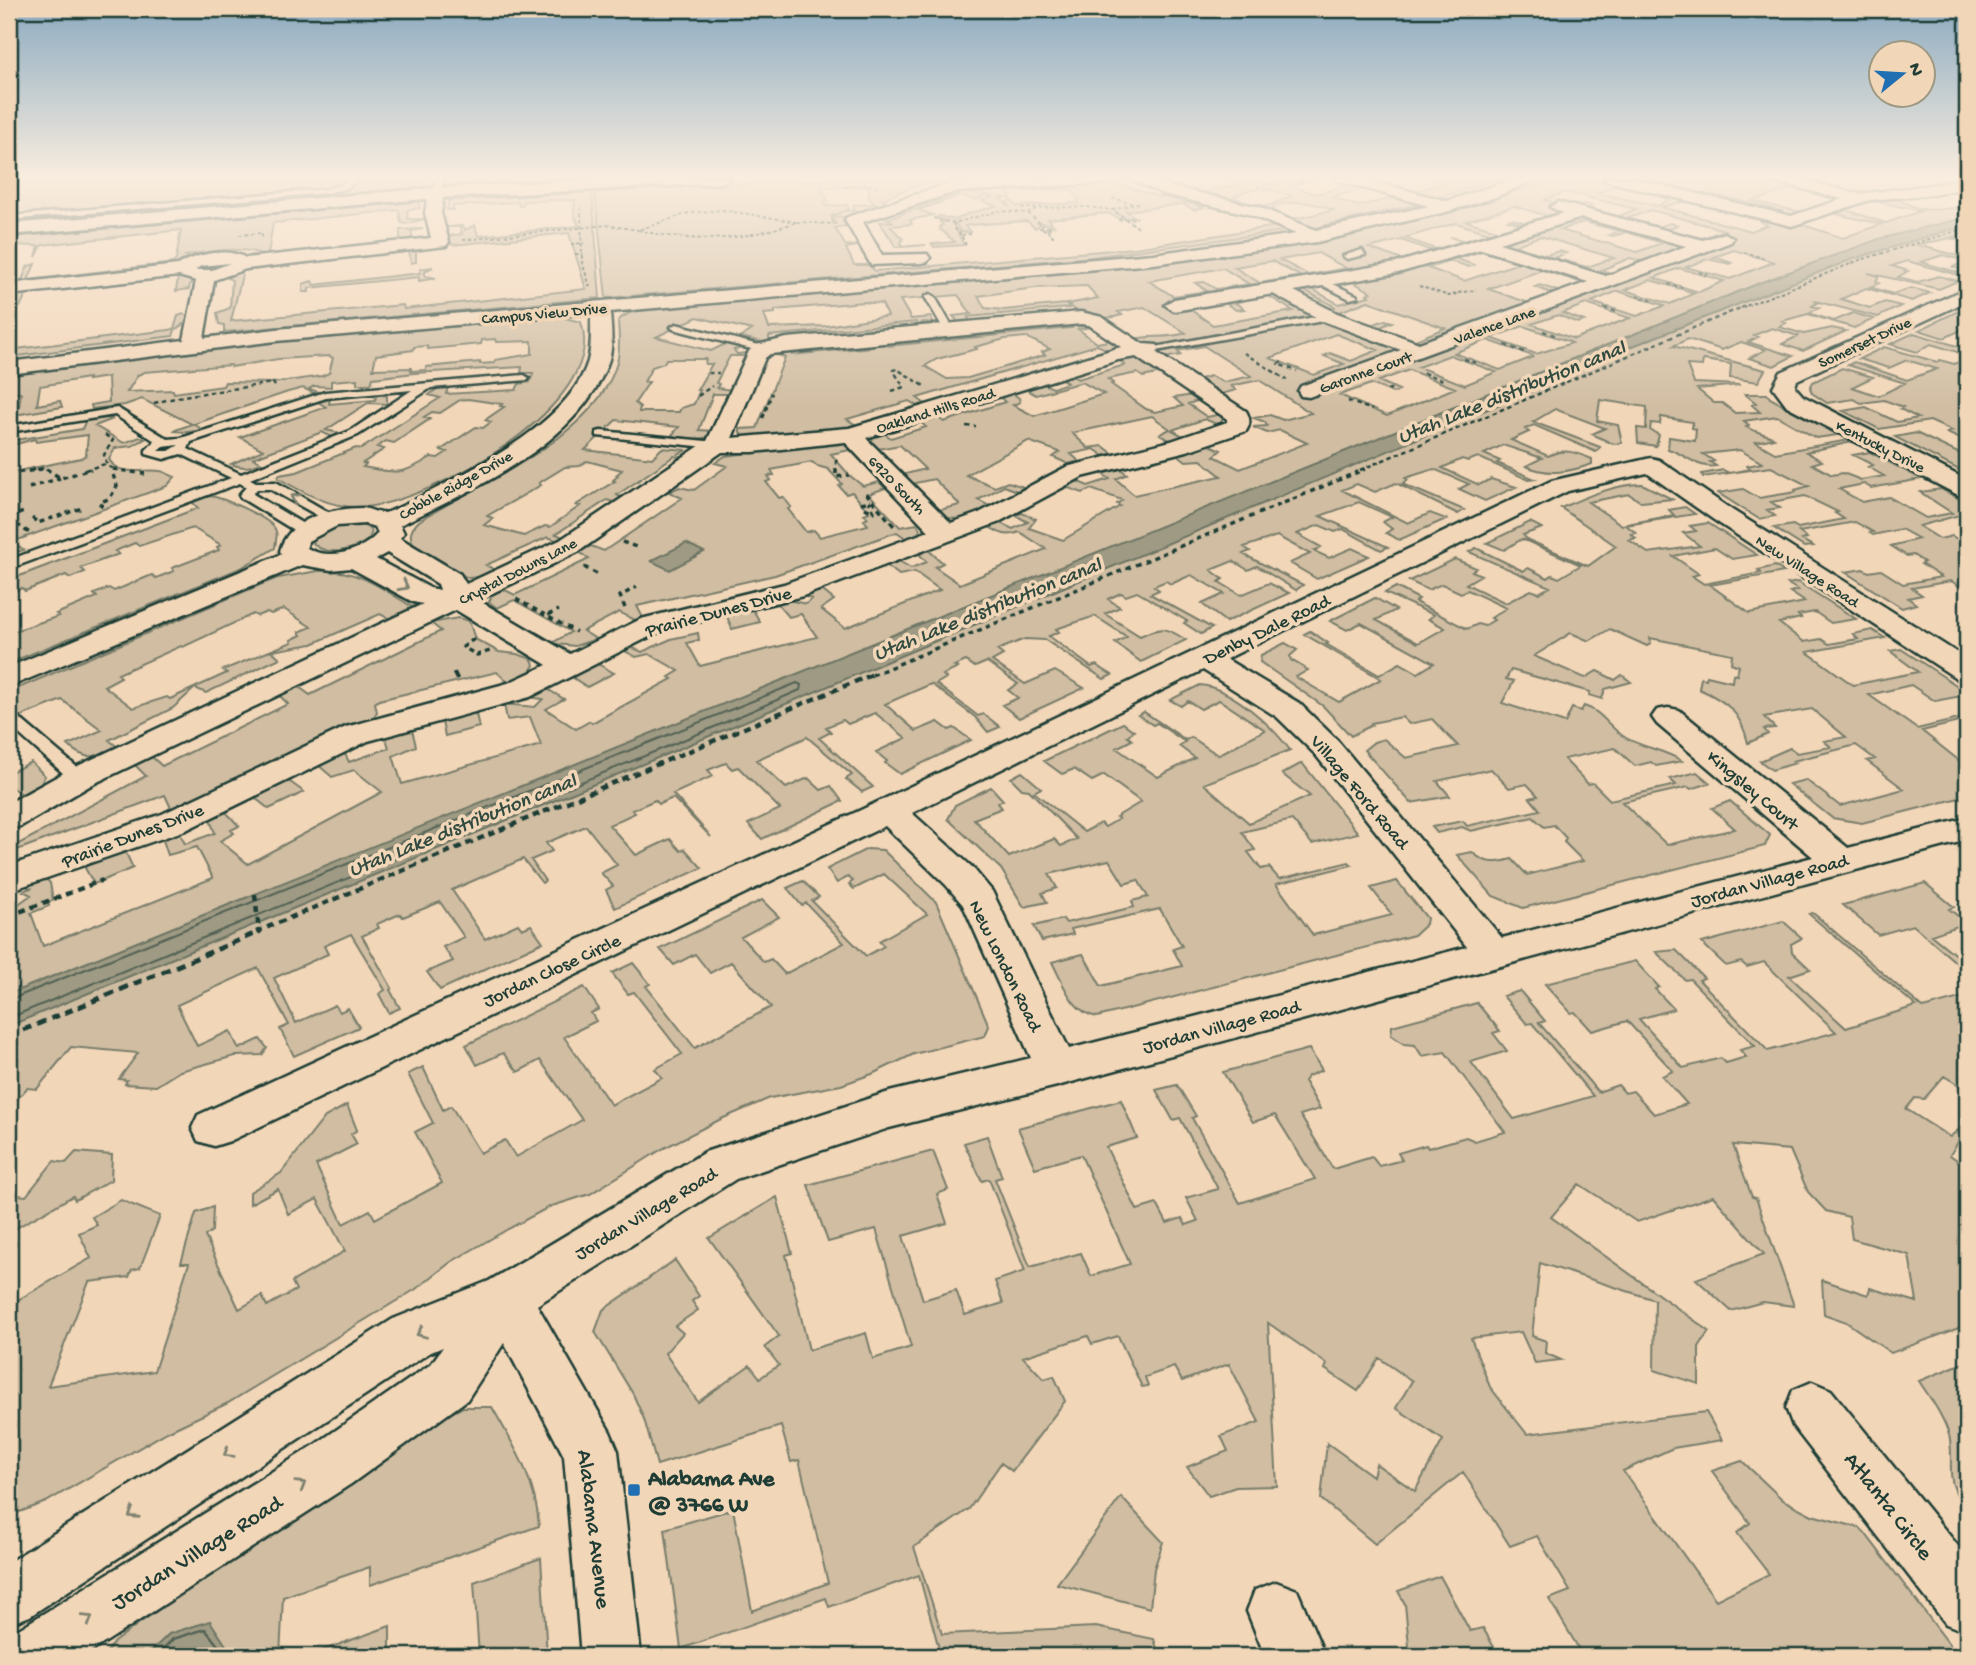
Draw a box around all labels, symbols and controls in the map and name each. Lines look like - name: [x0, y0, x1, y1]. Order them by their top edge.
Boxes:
- north arrow: [1868, 38, 1938, 108]
- text: N: [1902, 60, 1928, 79]
- street label: Campus View Drive: [481, 300, 608, 330]
- street label: Valence Lane: [1451, 304, 1539, 351]
- street label: Somerset Drive: [1816, 314, 1916, 374]
- water label: Utah Lake distribution canal: [1395, 337, 1631, 451]
- street label: Garonne Court: [1317, 348, 1416, 400]
- street label: Oakland Hills Road: [874, 385, 999, 439]
- street label: Kentucky Drive: [1832, 417, 1928, 479]
- street label: Cobble Ridge Drive: [397, 448, 517, 526]
- street label: 6920 South: [863, 453, 929, 520]
- one-way arrow: [290, 493, 302, 506]
- street label: New Village Road: [1751, 532, 1863, 614]
- street label: Crystal Downs Lane: [456, 535, 581, 611]
- water label: Utah Lake distribution canal: [871, 554, 1107, 668]
- one-way arrow: [396, 578, 409, 591]
- street label: Prairie Dunes Drive: [642, 583, 795, 644]
- street label: Denby Dale Road: [1199, 590, 1336, 673]
- street label: Village Ford Road: [1303, 731, 1414, 857]
- street label: Kingsley Court: [1701, 747, 1804, 838]
- water label: Utah Lake distribution canal: [346, 770, 582, 884]
- street label: Prairie Dunes Drive: [58, 800, 208, 875]
- street label: Jordan Village Road: [1689, 850, 1853, 914]
- street label: New London Road: [962, 897, 1046, 1038]
- street label: Jordan Close Circle: [480, 930, 625, 1014]
- street label: Jordan Village Road: [1141, 996, 1305, 1060]
- street label: Jordan Village Road: [571, 1162, 724, 1267]
- one-way arrow: [415, 1324, 427, 1338]
- one-way arrow: [222, 1444, 235, 1457]
- street label: Alabama Avenue: [569, 1448, 616, 1612]
- street label: Atlanta Circle: [1837, 1448, 1938, 1567]
- place label: Alabama Ave @ 3766 W: [647, 1467, 776, 1520]
- one-way arrow: [293, 1480, 306, 1493]
- marker: Alabama Ave @ 3766 W: [626, 1482, 642, 1498]
- street label: Jordan Village Road: [108, 1490, 289, 1617]
- one-way arrow: [128, 1505, 141, 1518]
- one-way arrow: [80, 1615, 93, 1628]

